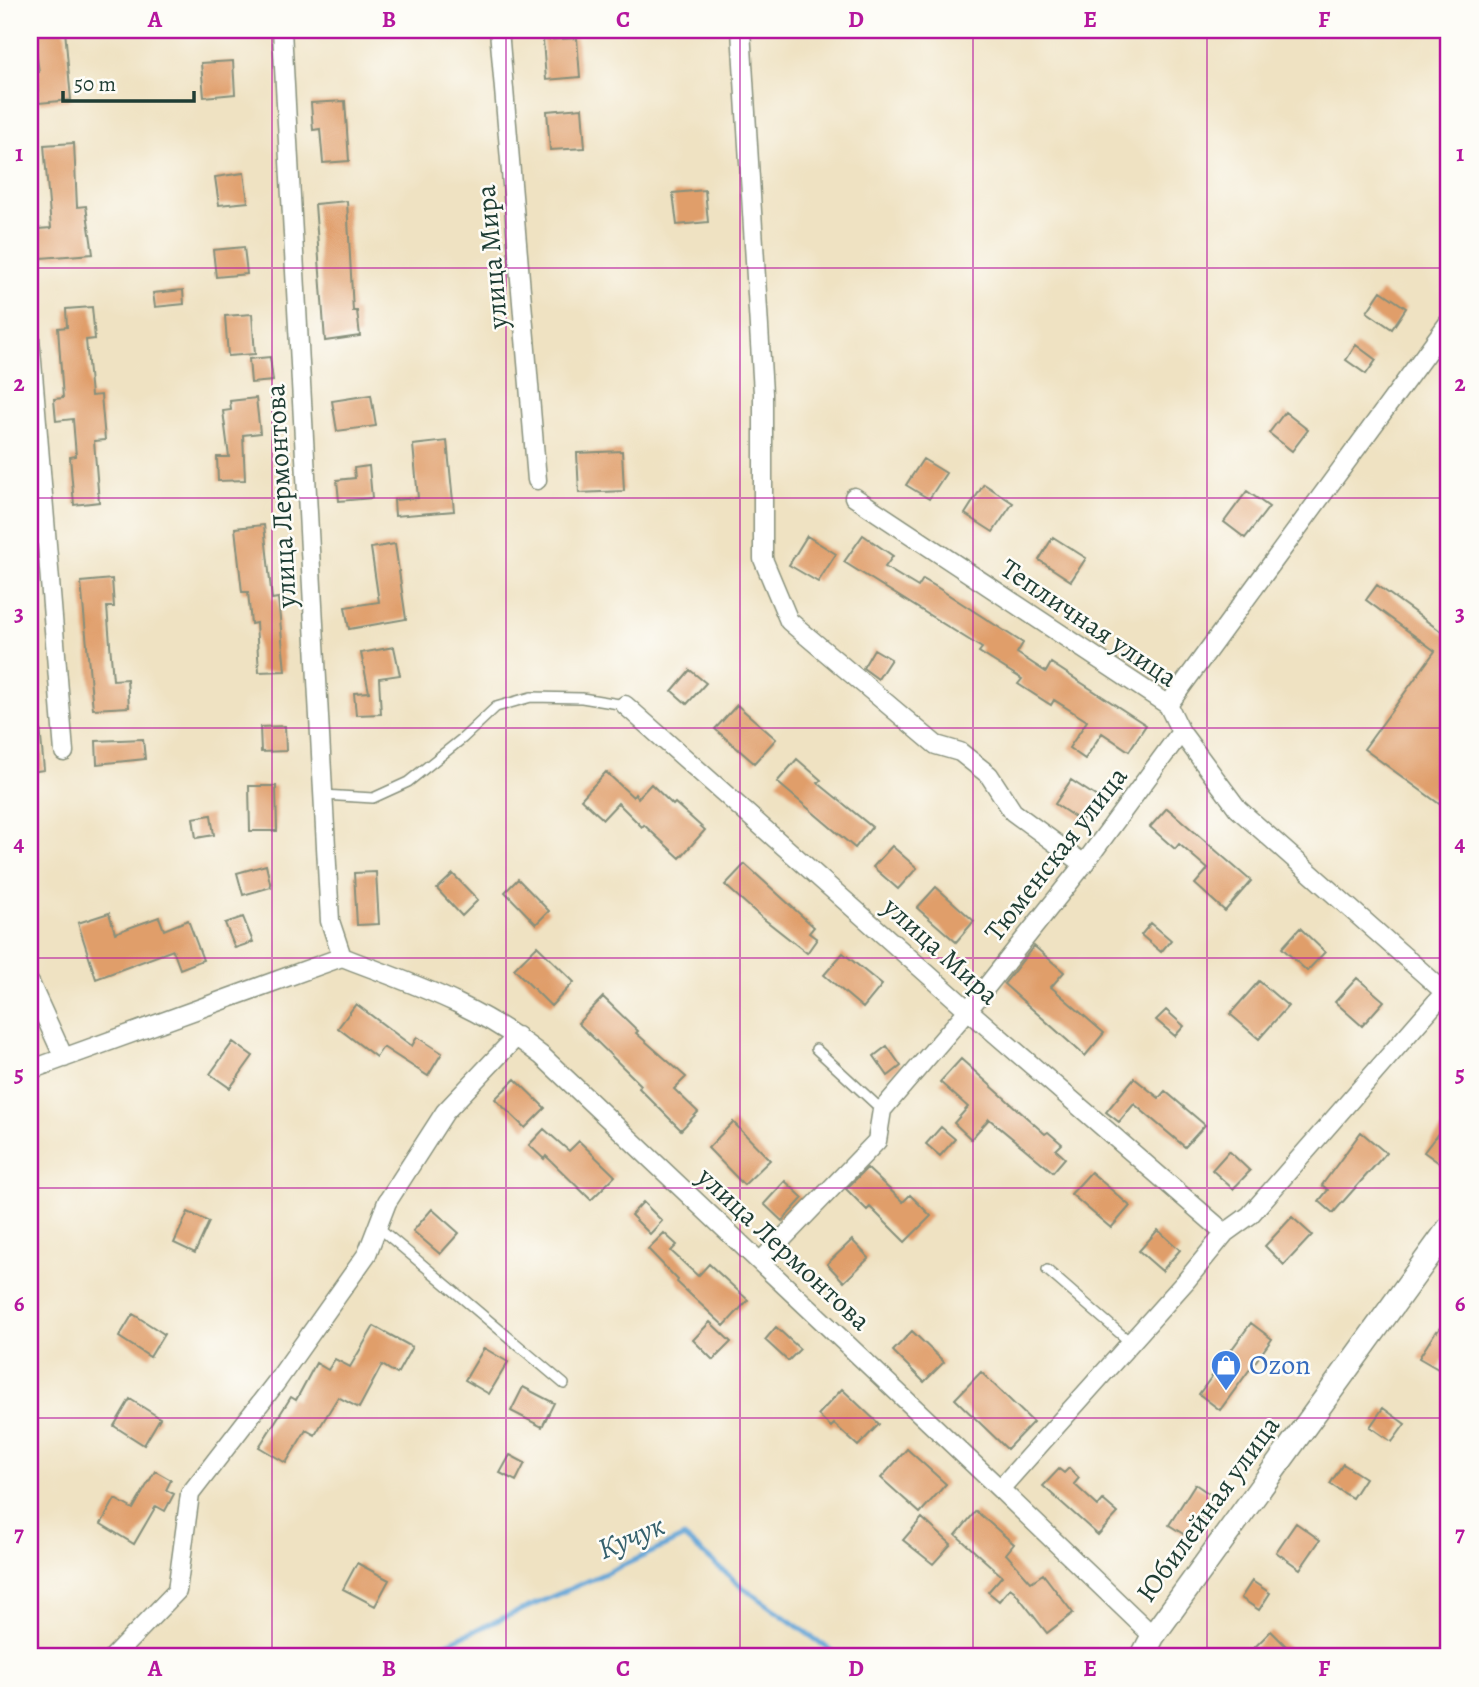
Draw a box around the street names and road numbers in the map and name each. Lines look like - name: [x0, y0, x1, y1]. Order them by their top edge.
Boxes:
- street label: улица Мира: [467, 183, 517, 332]
- street label: улица Лермонтова: [256, 383, 306, 610]
- street label: Тепличная улица: [993, 550, 1185, 696]
- street label: Тюменская улица: [976, 759, 1136, 949]
- street label: улица Мира: [874, 888, 1007, 1014]
- street label: улица Лермонтова: [688, 1158, 879, 1339]
- street label: Юбилейная улица: [1127, 1408, 1289, 1610]

